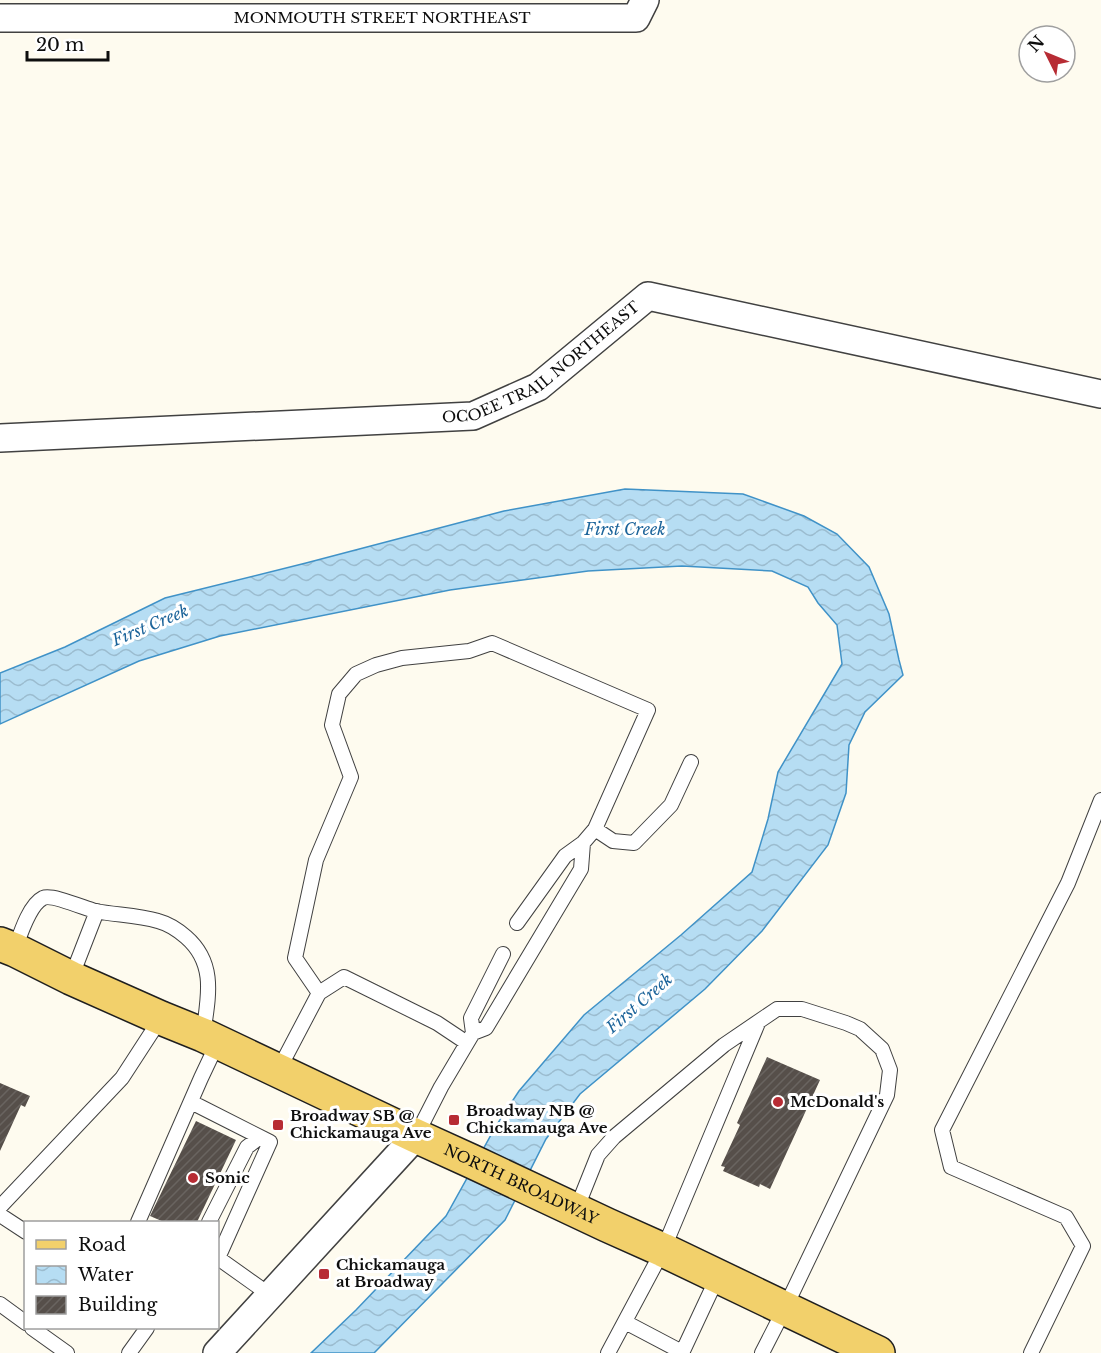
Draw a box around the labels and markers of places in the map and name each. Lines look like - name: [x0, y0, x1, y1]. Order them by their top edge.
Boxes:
- place label: McDonald's: [790, 1092, 884, 1111]
- marker: McDonald's: [771, 1095, 785, 1109]
- place label: Broadway NB @ Chickamauga Ave: [466, 1101, 608, 1137]
- place label: Broadway SB @ Chickamauga Ave: [290, 1106, 432, 1142]
- marker: Broadway NB @ Chickamauga Ave: [447, 1113, 461, 1127]
- marker: Broadway SB @ Chickamauga Ave: [271, 1118, 285, 1132]
- place label: Sonic: [205, 1168, 250, 1187]
- marker: Sonic: [186, 1171, 200, 1185]
- place label: Chickamauga at Broadway: [336, 1255, 445, 1291]
- marker: Chickamauga at Broadway: [317, 1267, 331, 1281]

